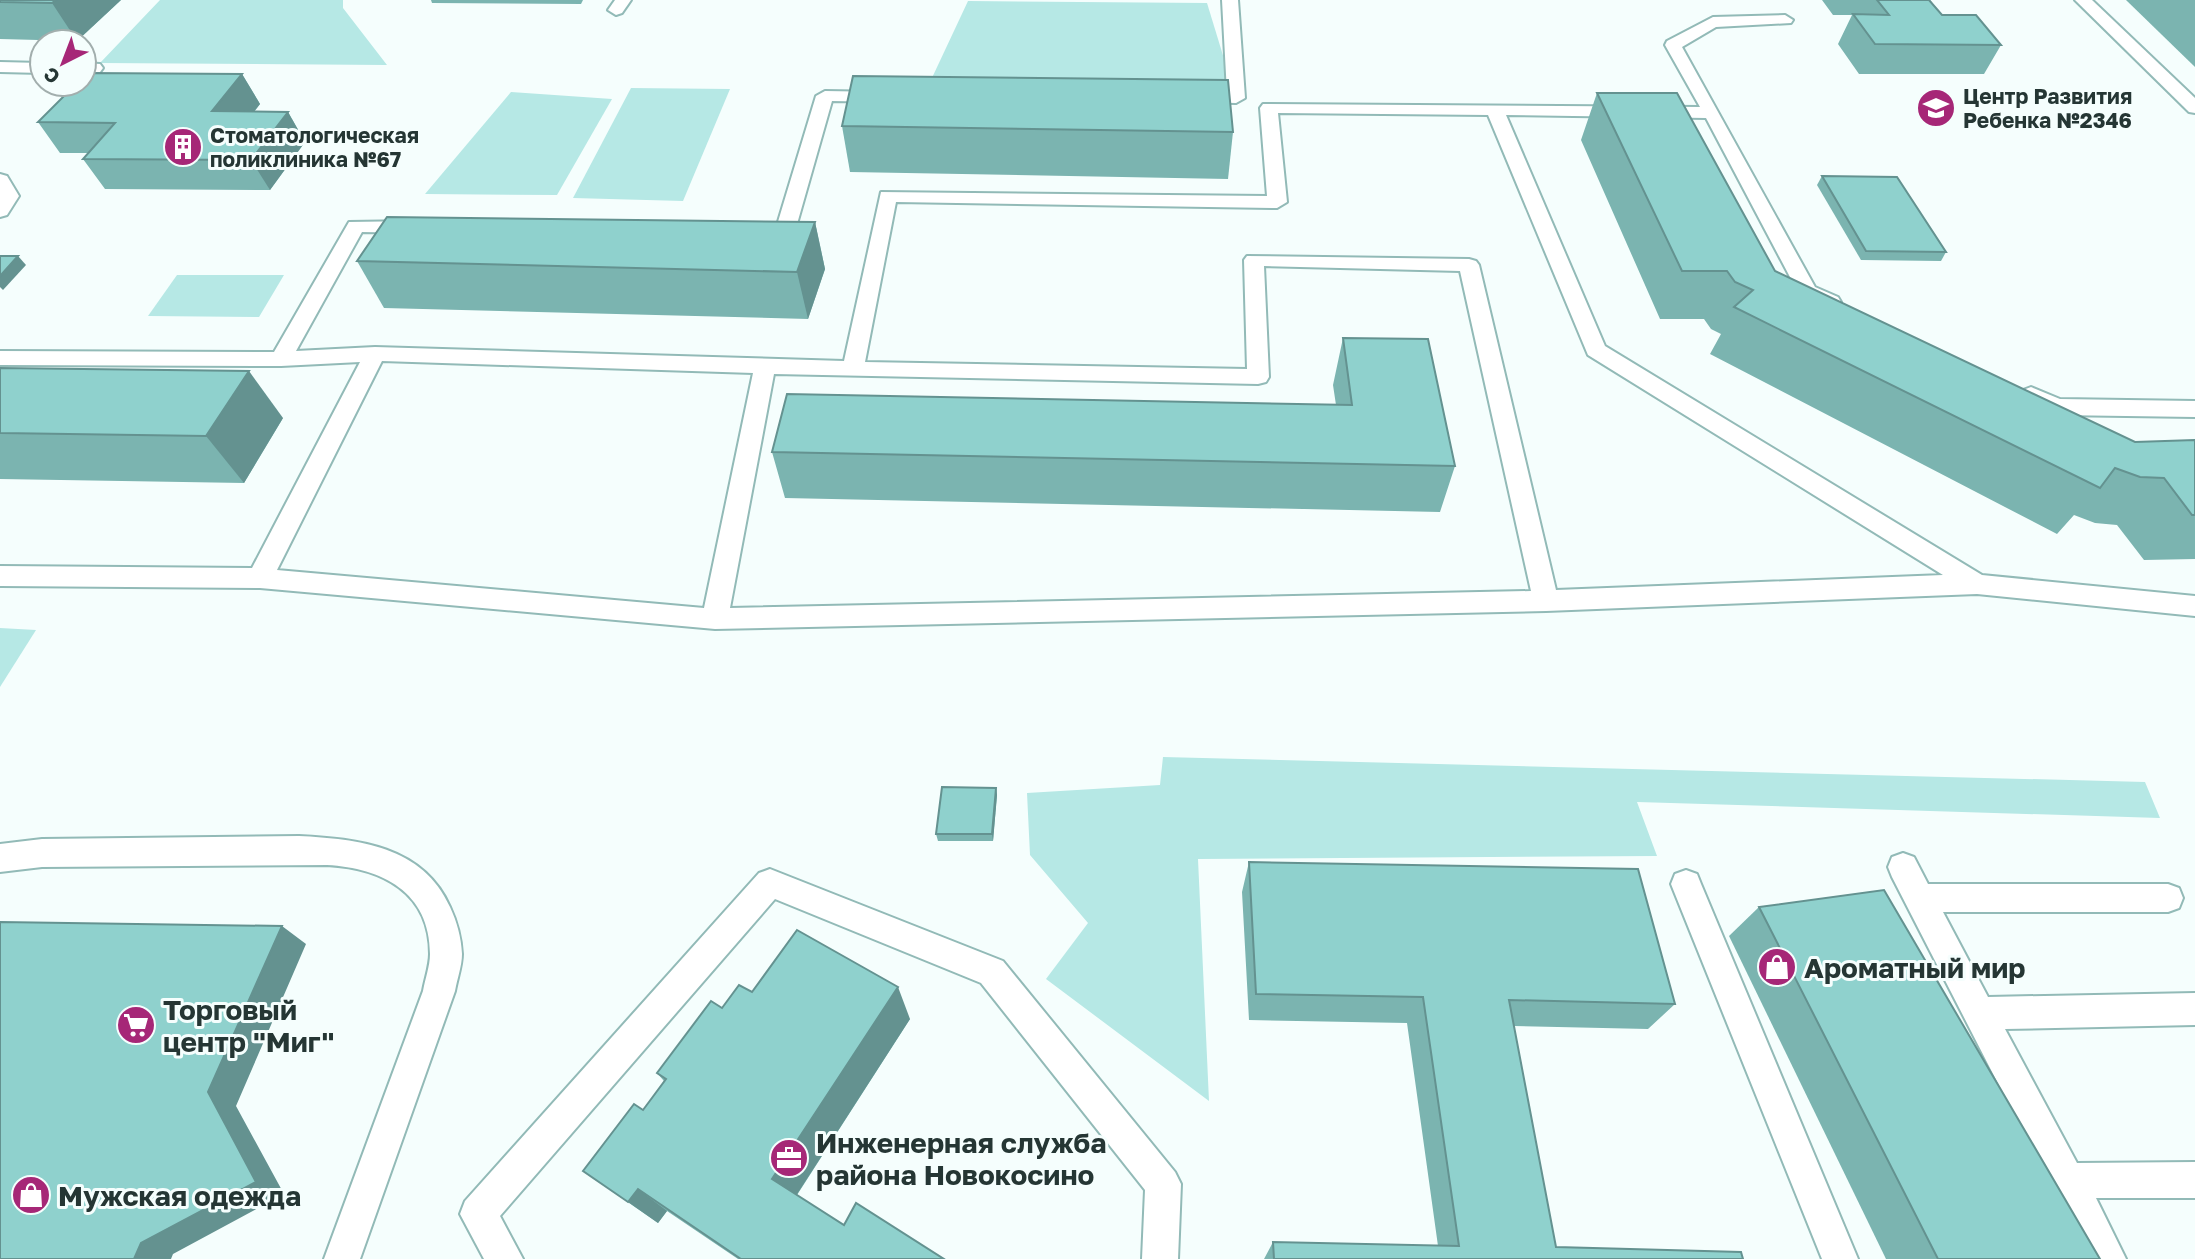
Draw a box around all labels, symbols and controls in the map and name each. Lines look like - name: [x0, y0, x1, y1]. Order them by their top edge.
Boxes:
- north arrow: [28, 28, 98, 98]
- text: С: [39, 63, 64, 89]
- place label: Центр Развития Ребенка №2346: [1963, 83, 2132, 133]
- school or university icon: Центр Развития Ребенка №2346: [1915, 87, 1957, 129]
- place label: Стоматологическая поликлиника №67: [210, 122, 419, 172]
- building icon: Стоматологическая поликлиника №67: [162, 126, 204, 168]
- shop icon: Ароматный мир: [1756, 946, 1798, 988]
- place label: Ароматный мир: [1804, 951, 2025, 984]
- place label: Торговый центр "Миг": [163, 993, 335, 1058]
- supermarket icon: Торговый центр "Миг": [115, 1004, 157, 1046]
- place label: Инженерная служба района Новокосино: [816, 1126, 1107, 1191]
- office icon: Инженерная служба района Новокосино: [768, 1137, 810, 1179]
- shop icon: Мужская одежда: [10, 1174, 52, 1216]
- place label: Мужская одежда: [58, 1179, 301, 1212]

